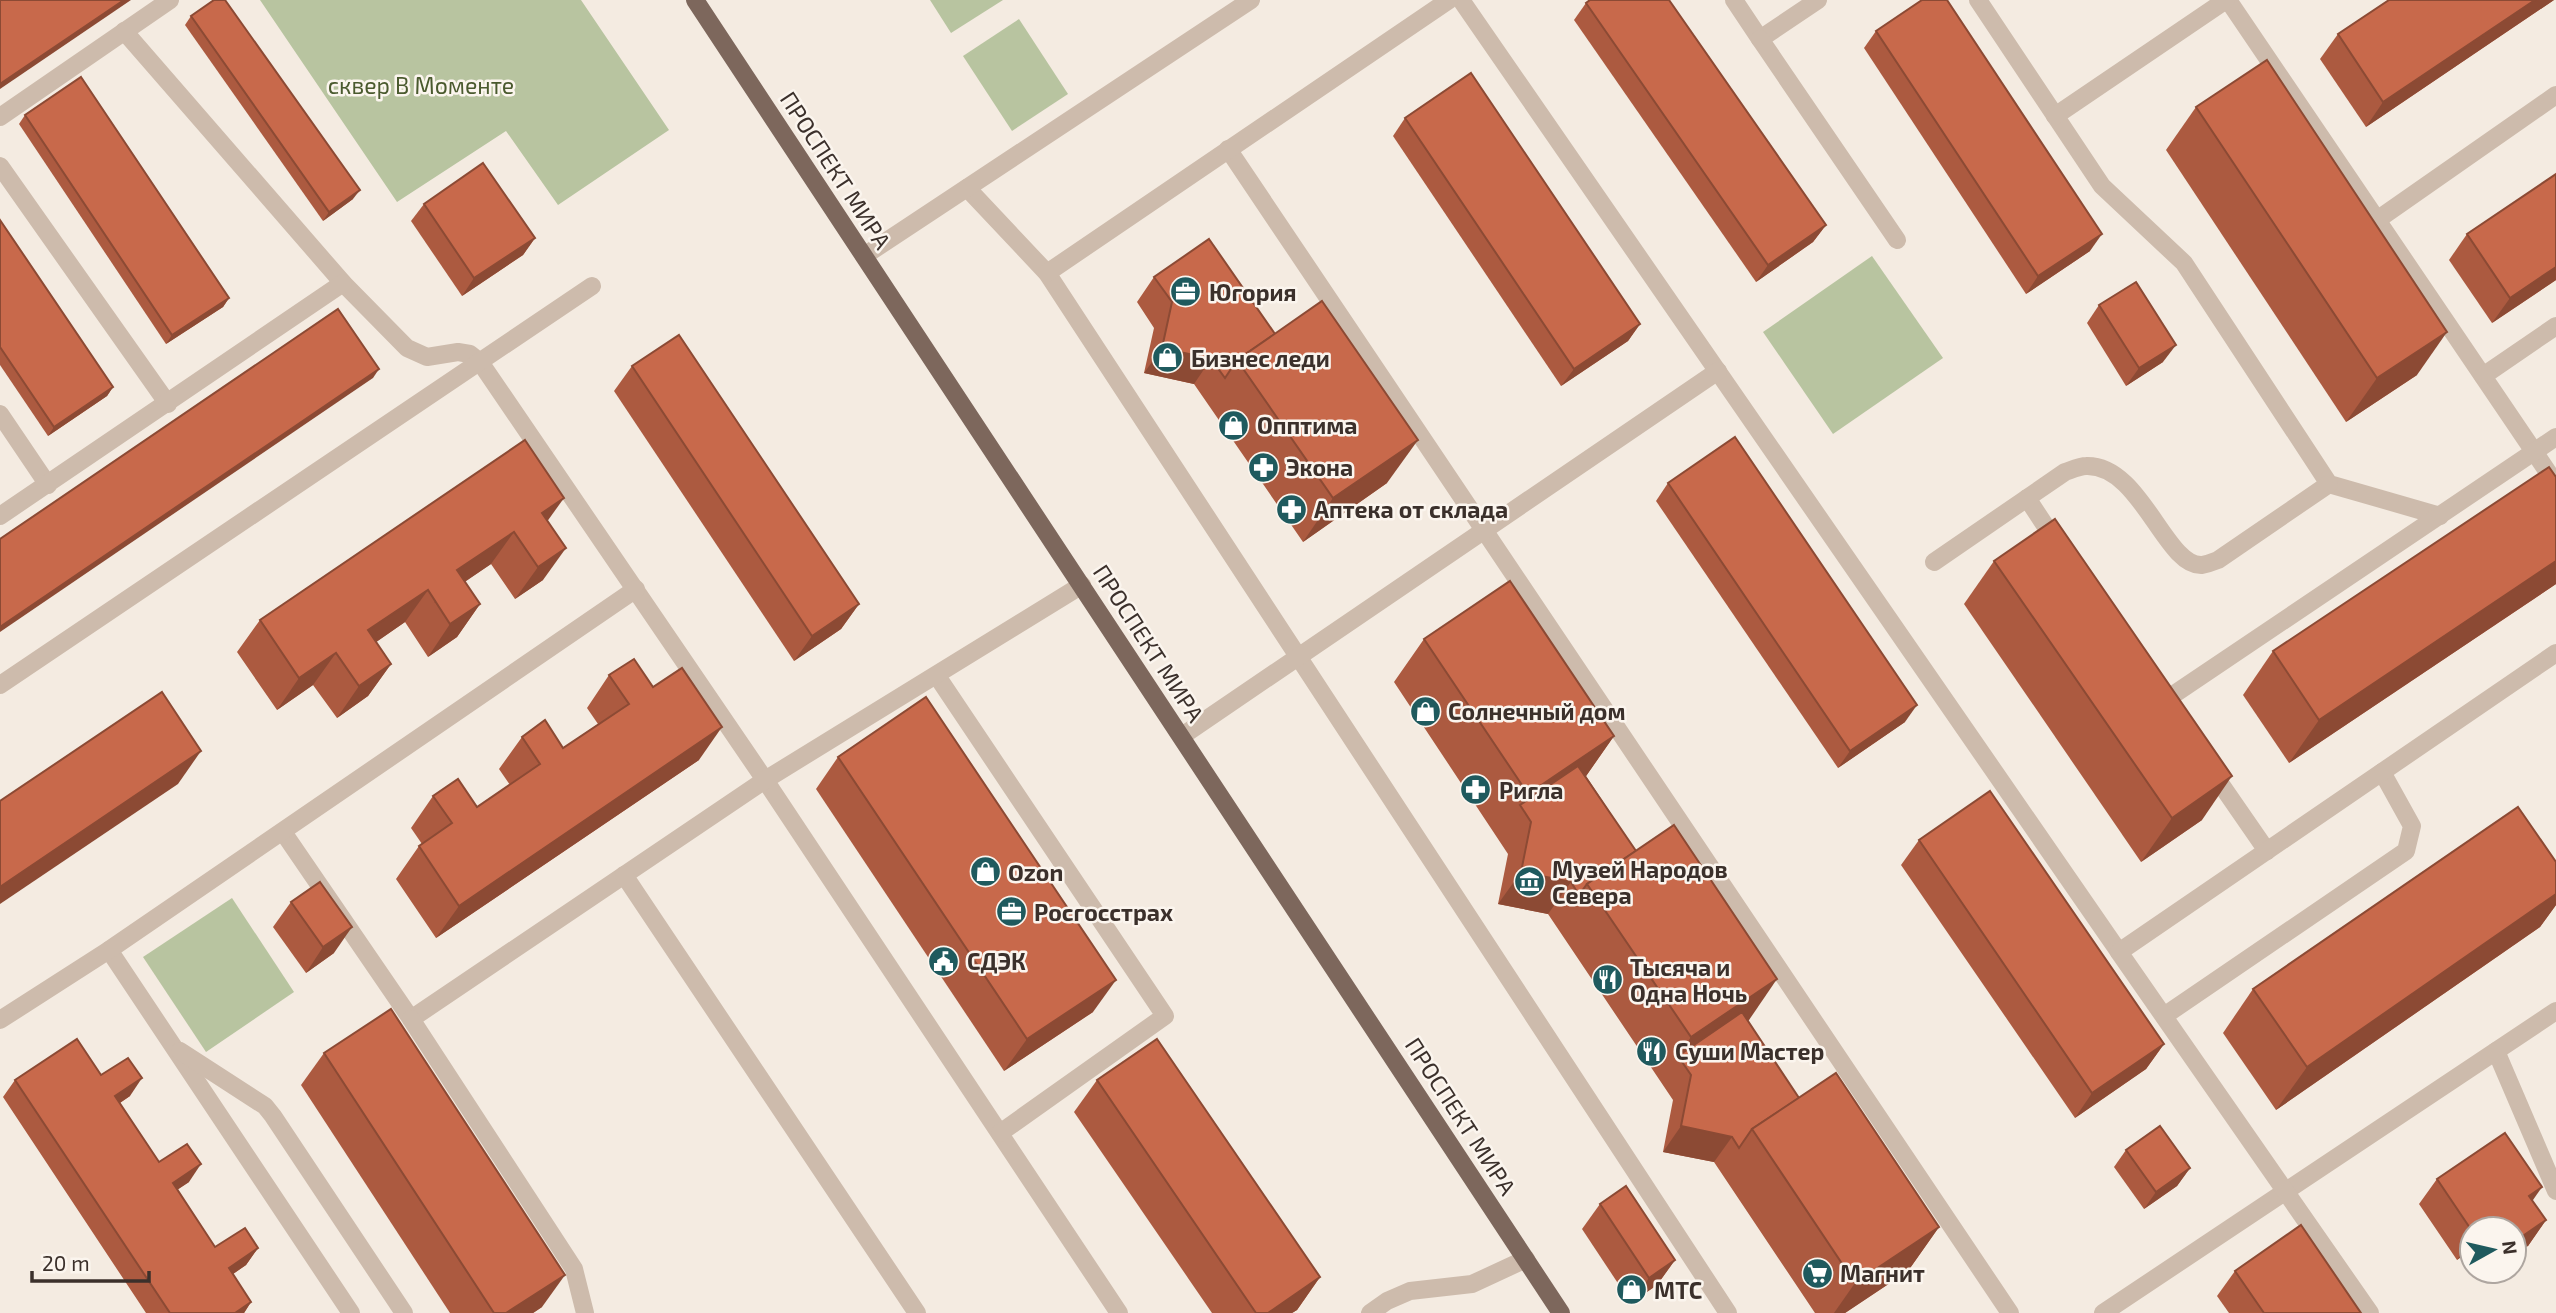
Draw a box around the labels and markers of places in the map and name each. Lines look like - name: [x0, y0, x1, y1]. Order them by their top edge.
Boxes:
- office icon: Югория: [1169, 275, 1203, 309]
- place label: Югория: [1209, 278, 1297, 306]
- shop icon: Бизнес леди: [1151, 341, 1185, 375]
- place label: Бизнес леди: [1191, 344, 1330, 372]
- shop icon: Опптима: [1217, 408, 1251, 442]
- place label: Опптима: [1257, 411, 1357, 439]
- pharmacy icon: Экона: [1246, 450, 1280, 484]
- place label: Экона: [1286, 453, 1353, 481]
- pharmacy icon: Аптека от склада: [1274, 492, 1308, 526]
- place label: Аптека от склада: [1314, 495, 1508, 523]
- shop icon: Солнечный дом: [1408, 694, 1442, 728]
- place label: Солнечный дом: [1448, 697, 1625, 725]
- pharmacy icon: Ригла: [1459, 773, 1493, 807]
- place label: Ригла: [1499, 776, 1564, 804]
- shop icon: Ozon: [968, 855, 1002, 889]
- place label: Музей Народов Севера: [1552, 855, 1728, 909]
- place label: Ozon: [1008, 858, 1063, 886]
- museum icon: Музей Народов Севера: [1512, 865, 1546, 899]
- office icon: Росгосстрах: [994, 895, 1028, 929]
- place label: Росгосстрах: [1034, 898, 1173, 926]
- public building icon: СДЭК: [927, 944, 961, 978]
- place label: СДЭК: [967, 947, 1026, 975]
- place label: Тысяча и Одна Ночь: [1630, 953, 1747, 1007]
- restaurant icon: Тысяча и Одна Ночь: [1590, 963, 1624, 997]
- restaurant icon: Суши Мастер: [1635, 1034, 1669, 1068]
- place label: Суши Мастер: [1675, 1037, 1824, 1065]
- supermarket icon: Магнит: [1800, 1256, 1834, 1290]
- place label: Магнит: [1840, 1259, 1925, 1287]
- shop icon: МТС: [1614, 1273, 1648, 1307]
- place label: МТС: [1654, 1276, 1702, 1304]

